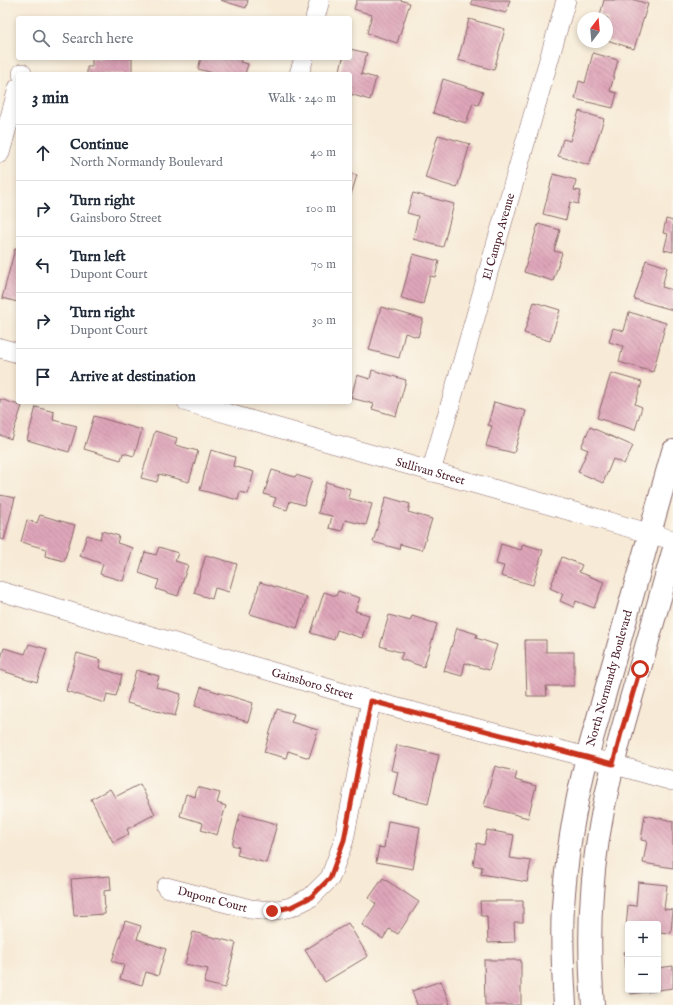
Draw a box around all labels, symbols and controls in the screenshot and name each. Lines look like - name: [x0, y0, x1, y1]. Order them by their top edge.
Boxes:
- north arrow: [577, 12, 613, 48]
- search box: [16, 16, 352, 60]
- icon: search: [30, 27, 52, 49]
- text: Search here: [62, 29, 133, 48]
- text: 3 min: [32, 88, 69, 109]
- text: Walk · 240 m: [268, 90, 336, 107]
- text: Continue: [70, 135, 128, 154]
- icon: ahead: [32, 142, 54, 164]
- text: 40 m: [310, 144, 336, 161]
- text: North Normandy Boulevard: [70, 154, 223, 171]
- text: Turn right: [70, 191, 135, 210]
- street label: El Campo Avenue: [479, 191, 519, 282]
- icon: right: [32, 198, 54, 220]
- text: 100 m: [306, 200, 336, 217]
- text: Gainsboro Street: [70, 210, 162, 227]
- text: Turn left: [70, 247, 126, 266]
- icon: left: [32, 254, 54, 276]
- text: 70 m: [311, 256, 336, 273]
- text: Dupont Court: [70, 266, 148, 283]
- text: Turn right: [70, 303, 135, 322]
- icon: right: [32, 310, 54, 332]
- text: 30 m: [312, 312, 336, 329]
- text: Dupont Court: [70, 322, 148, 339]
- icon: arrive: [32, 366, 54, 388]
- text: Arrive at destination: [70, 367, 196, 386]
- street label: Sullivan Street: [394, 455, 467, 489]
- street label: North Normandy Boulevard: [583, 608, 636, 748]
- route start: [631, 660, 649, 678]
- street label: Gainsboro Street: [270, 665, 355, 703]
- street label: Dupont Court: [176, 883, 249, 916]
- route end: [263, 902, 281, 920]
- map controls: [625, 921, 661, 993]
- button: +: [625, 921, 661, 957]
- button: −: [625, 957, 661, 993]

